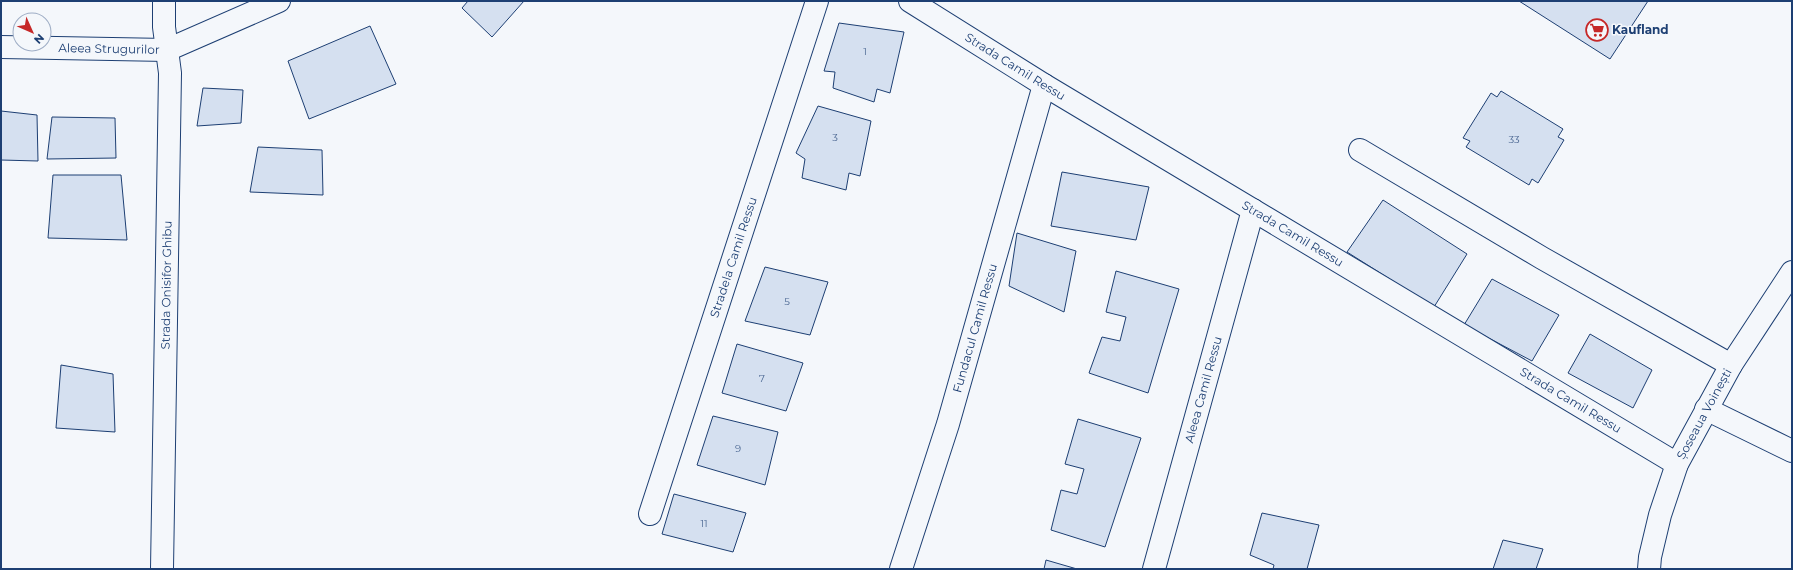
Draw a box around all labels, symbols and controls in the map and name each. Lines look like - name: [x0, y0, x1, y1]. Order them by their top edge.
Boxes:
- north arrow: [12, 12, 52, 52]
- supermarket icon: Kaufland: [1584, 17, 1610, 43]
- place label: Kaufland: [1612, 22, 1669, 37]
- street label: Strada Camil Ressu: [962, 29, 1068, 103]
- text: N: [31, 31, 47, 47]
- street label: Aleea Strugurilor: [58, 40, 160, 57]
- house number: 1: [863, 45, 867, 58]
- house number: 3: [832, 131, 838, 144]
- house number: 33: [1508, 133, 1520, 146]
- street label: Stradela Camil Ressu: [706, 195, 760, 319]
- street label: Strada Camil Ressu: [1239, 197, 1346, 270]
- street label: Strada Onisifor Ghibu: [158, 220, 175, 350]
- street label: Fundacul Camil Ressu: [949, 262, 1000, 394]
- house number: 5: [784, 295, 790, 308]
- street label: Aleea Camil Ressu: [1181, 335, 1225, 445]
- street label: Strada Camil Ressu: [1517, 364, 1624, 436]
- street label: Șoseaua Voinești: [1673, 366, 1735, 462]
- house number: 7: [759, 372, 765, 385]
- house number: 9: [735, 442, 741, 455]
- house number: 11: [700, 517, 708, 530]

